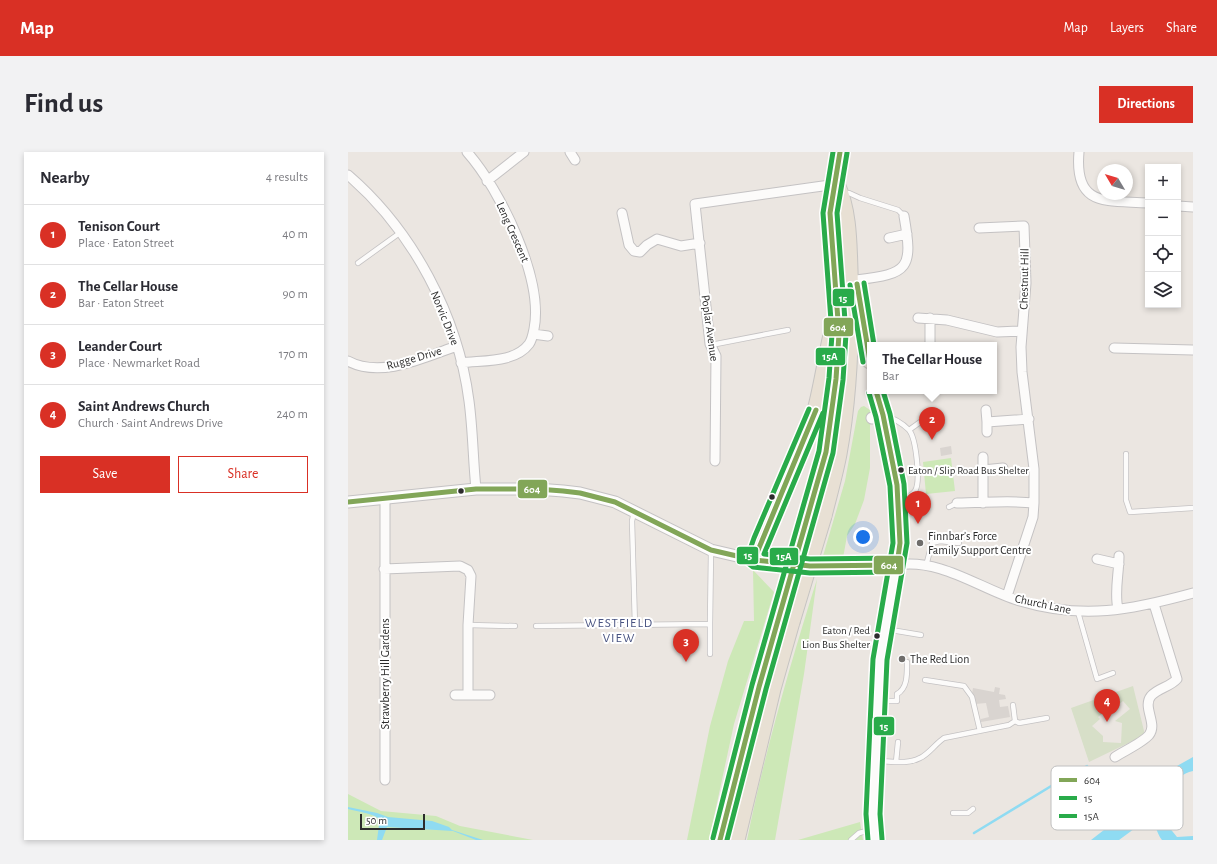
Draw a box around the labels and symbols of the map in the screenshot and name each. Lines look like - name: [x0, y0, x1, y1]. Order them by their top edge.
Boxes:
- north arrow: [1097, 164, 1133, 200]
- street label: Leng Crescent: [494, 200, 532, 264]
- street label: Chestnut Hill: [1017, 248, 1031, 310]
- line badge: 15: [832, 288, 855, 307]
- street label: Norvic Drive: [429, 289, 461, 347]
- text: 15: [839, 293, 848, 304]
- street label: Poplar Avenue: [699, 294, 721, 362]
- line badge: 604: [823, 317, 854, 337]
- text: 604: [830, 322, 847, 333]
- street label: Rugge Drive: [385, 344, 443, 372]
- line badge: 15A: [815, 347, 846, 366]
- text: 15A: [822, 351, 838, 362]
- pin: 2: [919, 407, 945, 440]
- marker: Eaton / Slip Road Bus Shelter: [896, 465, 906, 475]
- place label: Eaton / Slip Road Bus Shelter: [908, 465, 1029, 476]
- line badge: 604: [517, 479, 548, 499]
- text: 604: [524, 484, 541, 495]
- unlabelled marker: [456, 486, 466, 496]
- pin: 1: [905, 491, 931, 524]
- unlabelled marker: [767, 492, 777, 502]
- your location: [853, 527, 873, 547]
- place label: Finnbar’s Force Family Support Centre: [928, 530, 1031, 557]
- marker: Finnbar’s Force Family Support Centre: [915, 538, 925, 548]
- line badge: 15: [736, 546, 759, 565]
- line badge: 15A: [769, 547, 799, 566]
- text: 15: [744, 550, 753, 561]
- text: 15A: [776, 551, 792, 562]
- line badge: 604: [873, 555, 904, 575]
- text: 604: [881, 560, 898, 571]
- street label: Church Lane: [1014, 592, 1072, 616]
- district label: WESTFIELD VIEW: [585, 617, 653, 645]
- street label: Strawberry Hill Gardens: [379, 618, 392, 730]
- place label: Eaton / Red Lion Bus Shelter: [802, 625, 870, 650]
- pin: 3: [673, 629, 699, 662]
- marker: Eaton / Red Lion Bus Shelter: [872, 631, 882, 641]
- place label: The Red Lion: [910, 653, 969, 665]
- marker: The Red Lion: [897, 654, 907, 664]
- pin: 4: [1094, 689, 1120, 722]
- line badge: 15: [873, 716, 895, 736]
- text: 15: [880, 721, 889, 732]
- legend: [1051, 766, 1183, 830]
- text: 604: [1084, 775, 1100, 786]
- text: 15: [1084, 793, 1093, 804]
- text: 15A: [1084, 811, 1099, 822]
- scale bar: [360, 812, 425, 831]

